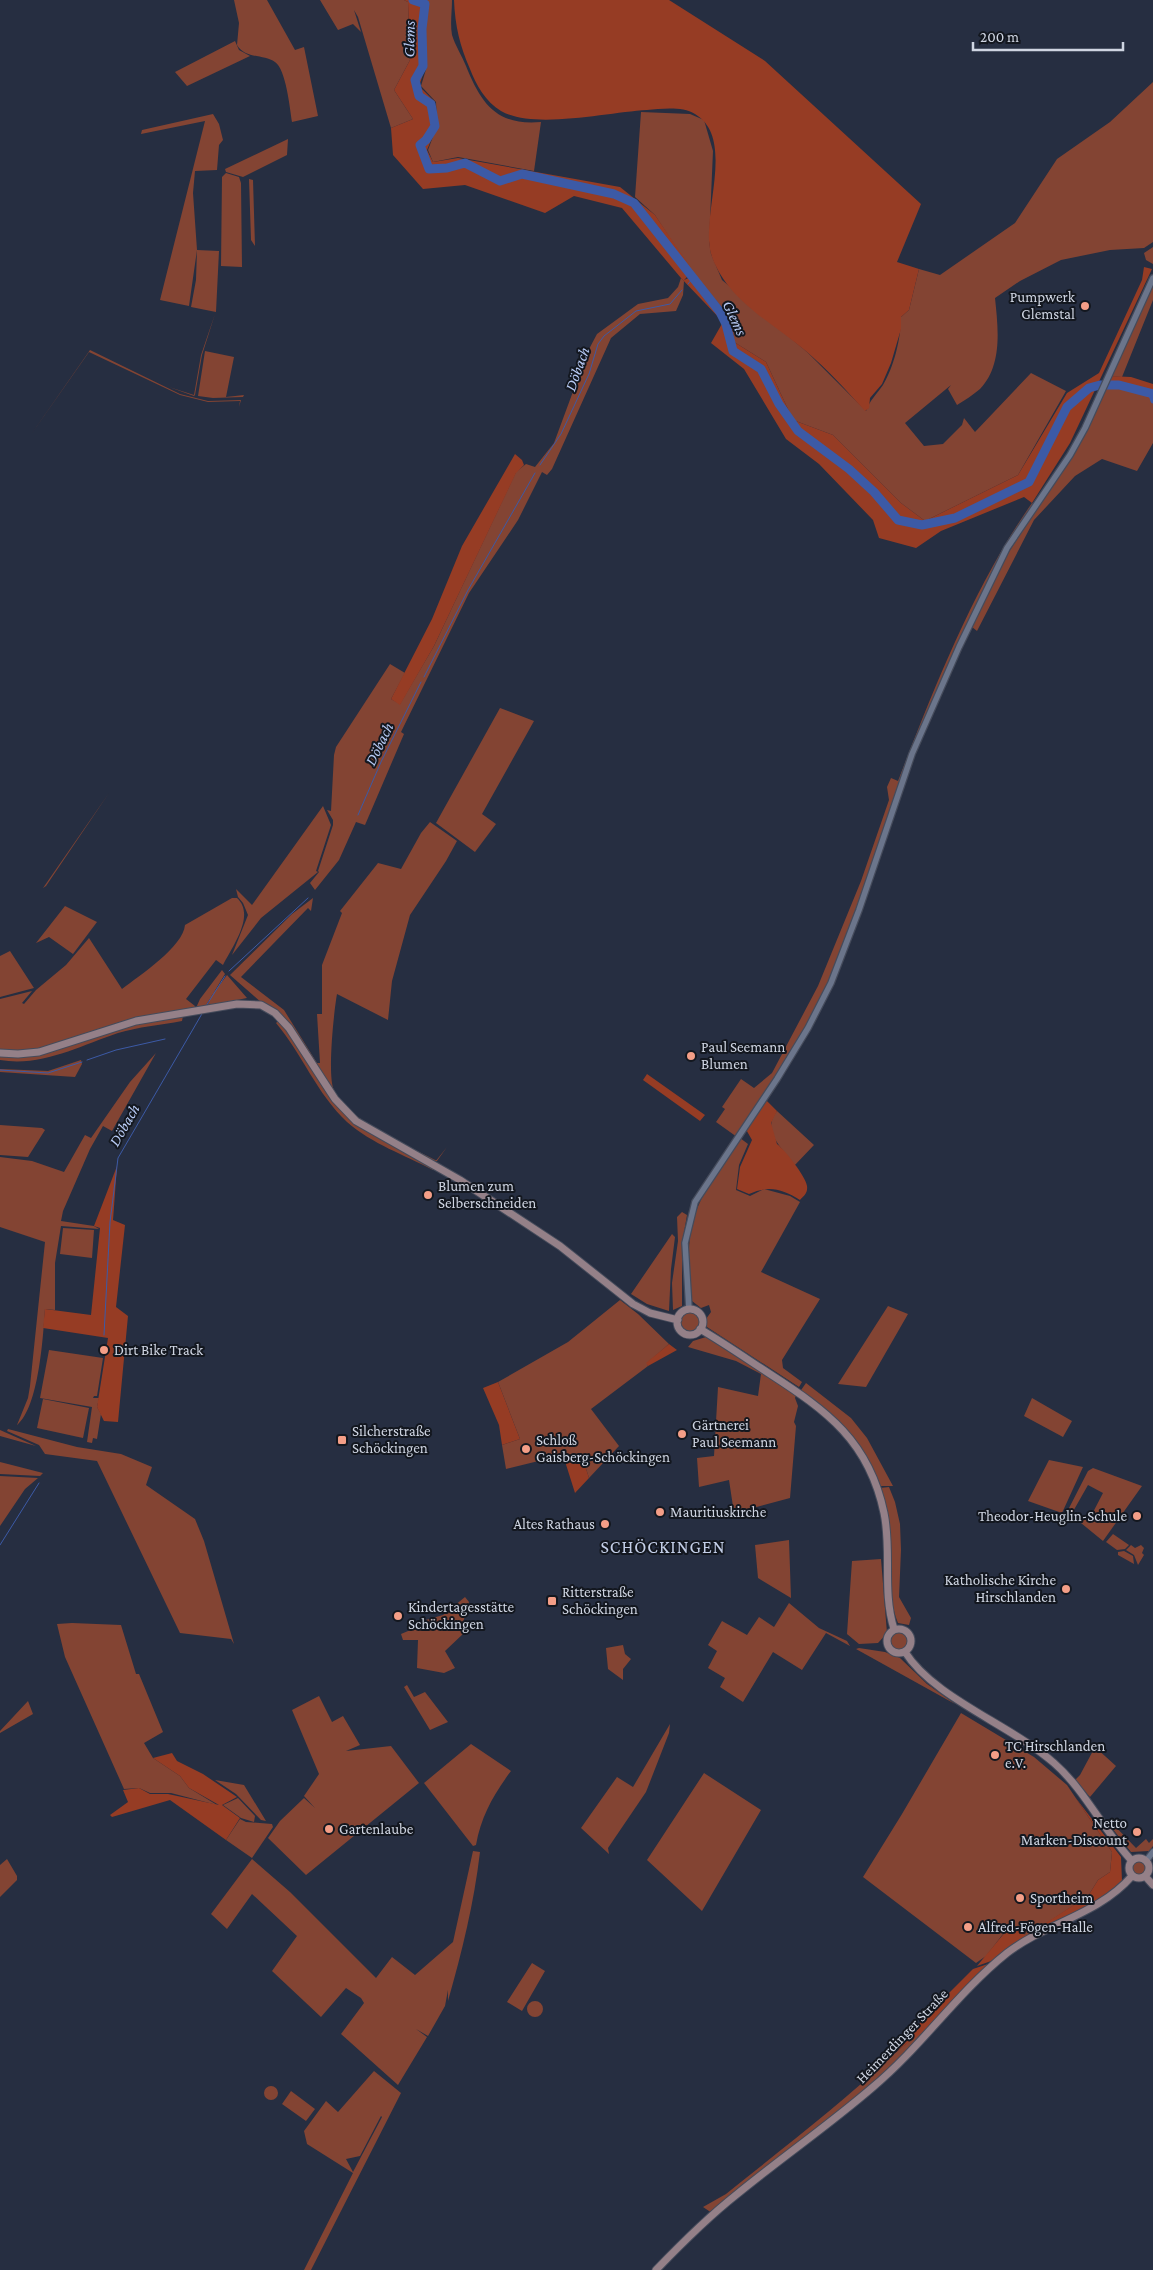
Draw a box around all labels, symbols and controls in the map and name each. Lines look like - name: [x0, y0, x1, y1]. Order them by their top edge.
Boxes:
- water label: Glems: [400, 20, 418, 58]
- scale bar: [973, 20, 1123, 52]
- text: 200 m: [980, 29, 1019, 45]
- place label: Pumpwerk Glemstal: [1010, 289, 1076, 322]
- water label: Glems: [720, 298, 750, 338]
- marker: Pumpwerk Glemstal: [1079, 300, 1091, 312]
- water label: Döbach: [561, 345, 593, 393]
- water label: Döbach: [361, 720, 397, 768]
- place label: Paul Seemann Blumen: [701, 1039, 785, 1072]
- marker: Paul Seemann Blumen: [685, 1050, 697, 1062]
- water label: Döbach: [105, 1101, 143, 1149]
- place label: Blumen zum Selberschneiden: [438, 1178, 536, 1211]
- marker: Blumen zum Selberschneiden: [422, 1189, 434, 1201]
- place label: Dirt Bike Track: [114, 1342, 204, 1358]
- marker: Dirt Bike Track: [98, 1344, 110, 1356]
- place label: Gärtnerei Paul Seemann: [692, 1417, 776, 1450]
- place label: Silcherstraße Schöckingen: [352, 1423, 431, 1457]
- marker: Gärtnerei Paul Seemann: [676, 1428, 688, 1440]
- place label: Schloß Gaisberg-Schöckingen: [536, 1432, 670, 1466]
- marker: Silcherstraße Schöckingen: [336, 1434, 348, 1446]
- marker: Schloß Gaisberg-Schöckingen: [520, 1443, 532, 1455]
- place label: Mauritiuskirche: [670, 1504, 767, 1520]
- marker: Mauritiuskirche: [654, 1506, 666, 1518]
- place label: Theodor-Heuglin-Schule: [978, 1508, 1127, 1525]
- marker: Theodor-Heuglin-Schule: [1131, 1510, 1143, 1522]
- place label: Altes Rathaus: [513, 1516, 595, 1532]
- marker: Altes Rathaus: [599, 1518, 611, 1530]
- district label: SCHÖCKINGEN: [600, 1537, 726, 1557]
- place label: Katholische Kirche Hirschlanden: [944, 1572, 1056, 1605]
- marker: Katholische Kirche Hirschlanden: [1060, 1583, 1072, 1595]
- place label: Ritterstraße Schöckingen: [562, 1584, 638, 1618]
- marker: Ritterstraße Schöckingen: [546, 1595, 558, 1607]
- place label: Kindertagesstätte Schöckingen: [408, 1599, 514, 1633]
- marker: Kindertagesstätte Schöckingen: [392, 1610, 404, 1622]
- place label: TC Hirschlanden e.V.: [1005, 1738, 1105, 1771]
- marker: TC Hirschlanden e.V.: [989, 1749, 1001, 1761]
- place label: Netto Marken-Discount: [1021, 1815, 1128, 1848]
- place label: Gartenlaube: [339, 1821, 414, 1837]
- marker: Gartenlaube: [323, 1823, 335, 1835]
- marker: Netto Marken-Discount: [1131, 1826, 1143, 1838]
- place label: Sportheim: [1030, 1890, 1093, 1907]
- marker: Sportheim: [1014, 1892, 1026, 1904]
- place label: Alfred-Fögen-Halle: [978, 1919, 1093, 1936]
- marker: Alfred-Fögen-Halle: [962, 1921, 974, 1933]
- street label: Heimerdinger Straße: [853, 1985, 952, 2087]

